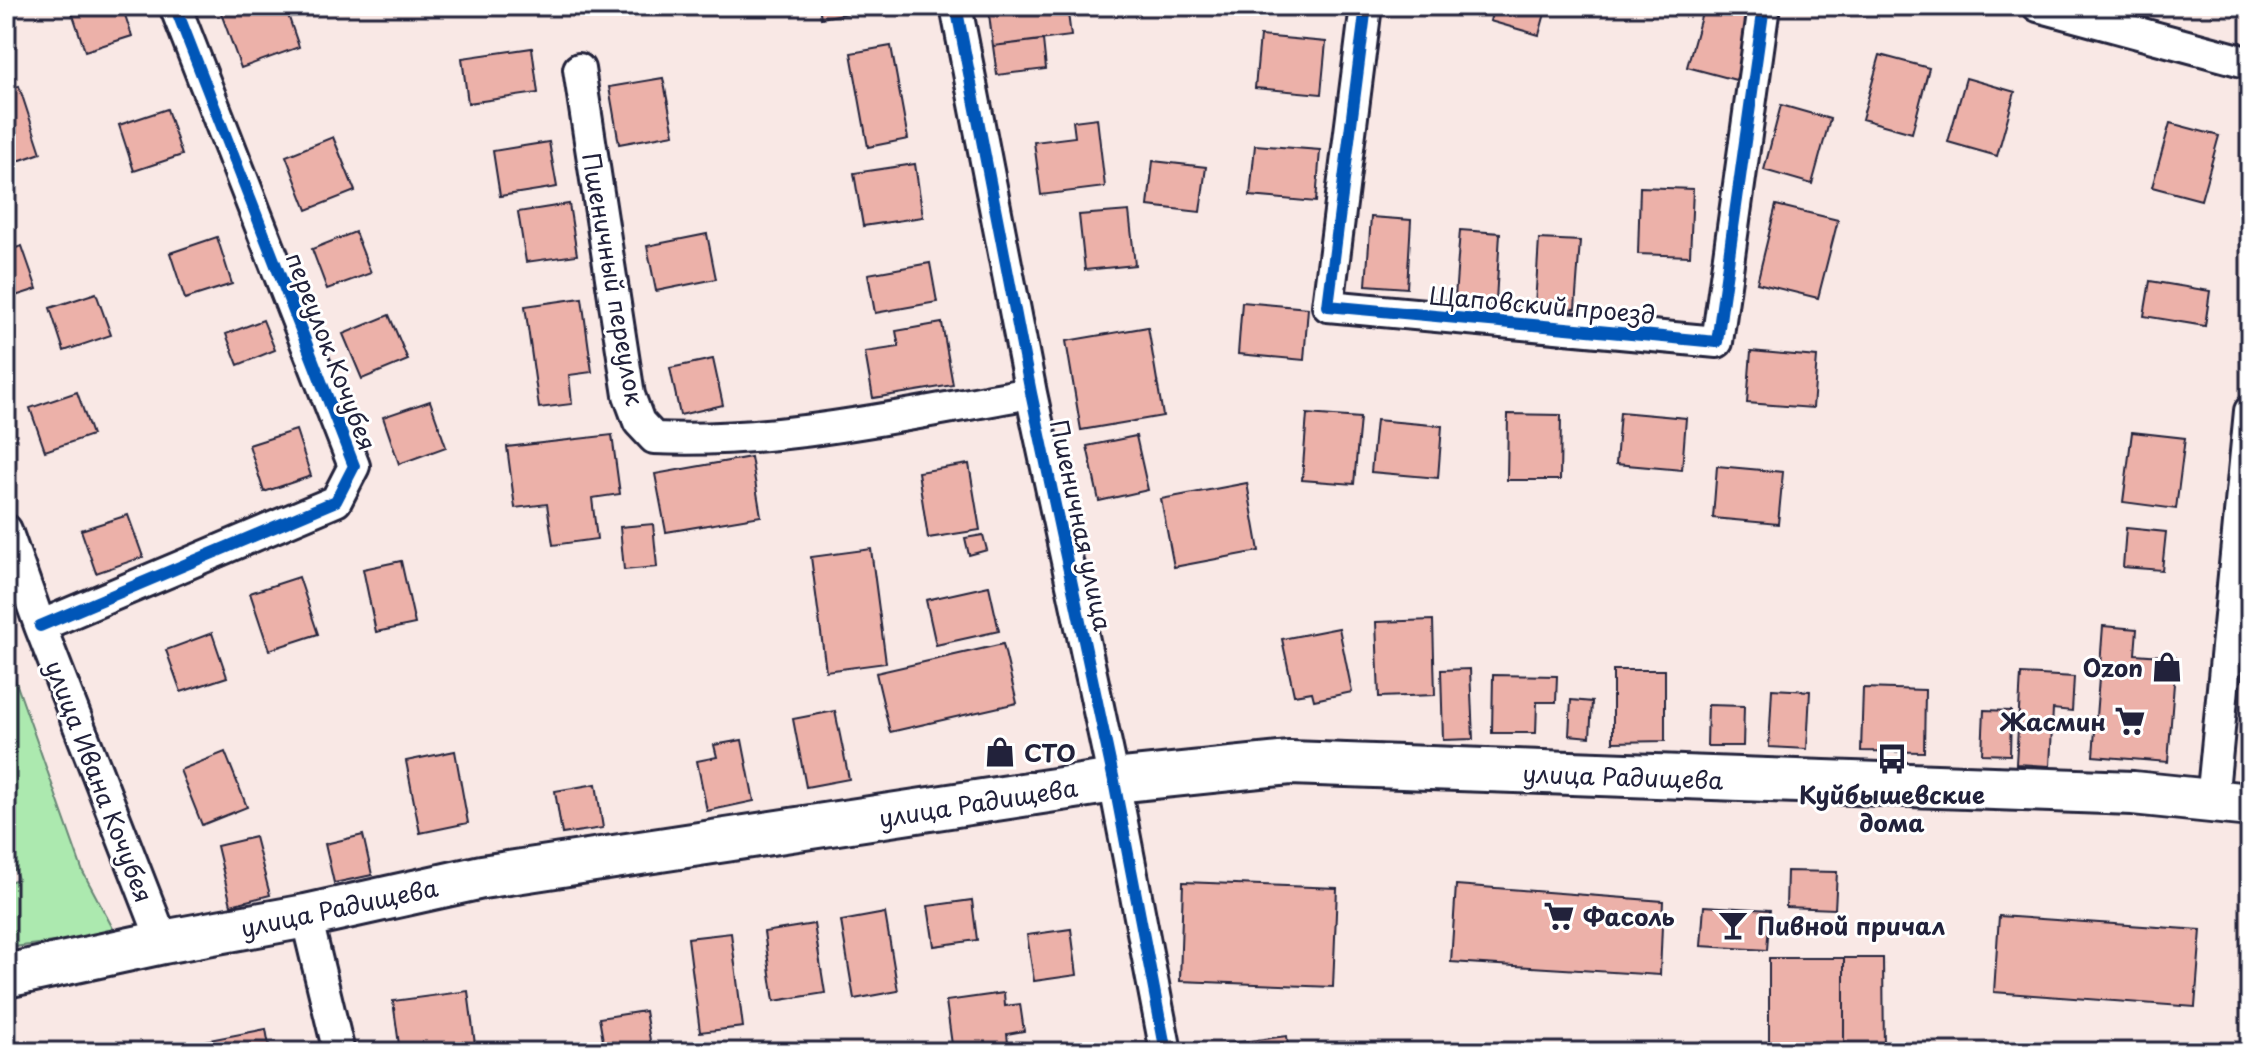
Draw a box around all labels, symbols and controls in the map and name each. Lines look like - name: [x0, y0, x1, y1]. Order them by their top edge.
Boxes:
- street label: Пшеничный переулок: [574, 150, 654, 409]
- street label: переулок Кочубея: [278, 247, 386, 455]
- street label: Щаповский проезд: [1427, 276, 1657, 332]
- street label: Пшеничная улица: [1042, 416, 1122, 634]
- place label: Ozon: [2083, 649, 2143, 685]
- shop icon: Ozon: [2150, 650, 2184, 684]
- street label: улица Ивана Кочубея: [37, 655, 163, 907]
- place label: Жасмин: [1999, 703, 2106, 739]
- supermarket icon: Жасмин: [2113, 704, 2147, 738]
- place label: СТО: [1024, 734, 1076, 770]
- shop icon: СТО: [983, 735, 1017, 769]
- bus stop icon: Куйбышевские дома: [1875, 742, 1909, 776]
- street label: улица Радищева: [1522, 755, 1724, 797]
- street label: улица Радищева: [876, 769, 1080, 835]
- place label: Куйбышевские дома: [1799, 776, 1985, 840]
- street label: улица Радищева: [237, 869, 441, 945]
- place label: Фасоль: [1583, 898, 1675, 934]
- supermarket icon: Фасоль: [1542, 899, 1576, 933]
- place label: Пивной причал: [1757, 907, 1945, 943]
- bar icon: Пивной причал: [1716, 908, 1750, 942]

